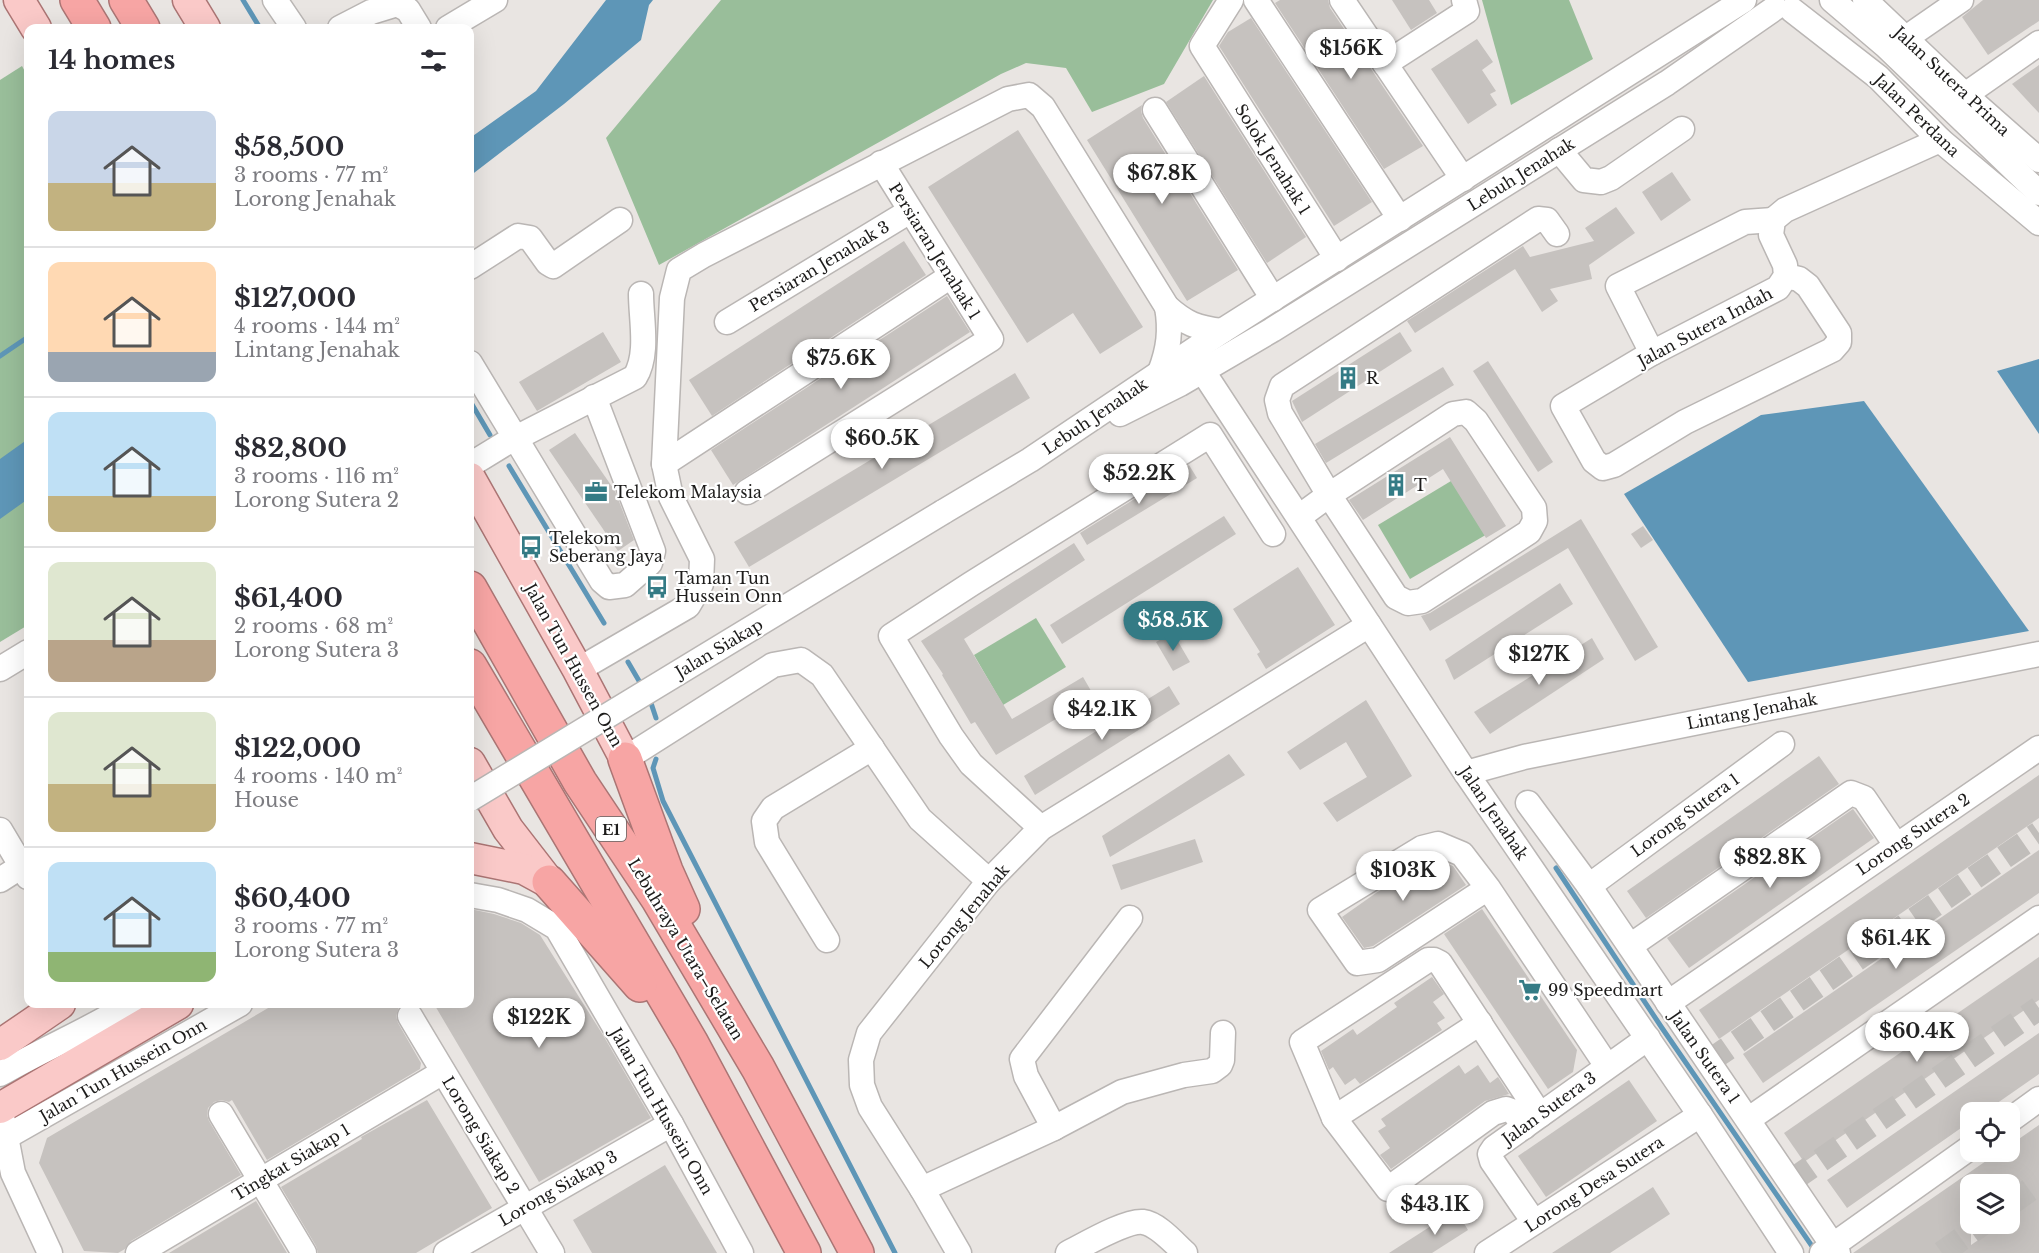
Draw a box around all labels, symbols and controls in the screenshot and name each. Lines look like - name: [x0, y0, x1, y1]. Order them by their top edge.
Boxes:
- street label: Jalan Sutera Prima: [1888, 21, 2014, 140]
- pin: $156K: [1309, 29, 1393, 80]
- text: $156K: [1319, 36, 1383, 60]
- text: 14 homes: [48, 44, 175, 76]
- icon: filters: [417, 44, 450, 77]
- street label: Jalan Perdana: [1869, 68, 1964, 161]
- street label: Solok Jenahak 1: [1231, 100, 1315, 218]
- text: $58,500: [234, 131, 344, 163]
- street label: Lebuh Jenahak: [1464, 133, 1578, 215]
- icon: home: [96, 135, 168, 207]
- pin: $67.8K: [1113, 154, 1211, 205]
- text: $67.8K: [1127, 161, 1197, 185]
- text: 3 rooms · 77 m²: [234, 163, 388, 187]
- street label: Persiaran Jenahak 1: [885, 179, 985, 323]
- text: Lorong Jenahak: [234, 187, 396, 211]
- street label: Persiaran Jenahak 3: [745, 216, 893, 316]
- text: $127,000: [234, 282, 356, 314]
- street label: Jalan Sutera Indah: [1632, 283, 1776, 372]
- icon: home: [96, 286, 168, 358]
- text: 4 rooms · 144 m²: [234, 314, 400, 338]
- text: Lintang Jenahak: [234, 338, 400, 362]
- pin: $75.6K: [792, 339, 890, 390]
- text: $75.6K: [806, 346, 876, 370]
- building icon: R: [1335, 365, 1361, 391]
- place label: R: [1366, 368, 1380, 388]
- street label: Lebuh Jenahak: [1039, 373, 1151, 458]
- pin: $60.5K: [833, 419, 931, 470]
- text: $60.5K: [845, 426, 919, 450]
- text: $82,800: [234, 432, 347, 464]
- icon: home: [96, 436, 168, 508]
- pin: $52.2K: [1090, 454, 1188, 505]
- text: $52.2K: [1103, 461, 1175, 485]
- text: 3 rooms · 116 m²: [234, 464, 399, 488]
- building icon: T: [1383, 472, 1409, 498]
- place label: T: [1414, 475, 1427, 495]
- office icon: Telekom Malaysia: [583, 479, 609, 505]
- place label: Telekom Malaysia: [614, 482, 762, 502]
- text: Lorong Sutera 2: [234, 488, 399, 512]
- place label: Telekom Seberang Jaya: [549, 528, 663, 566]
- bus stop icon: Telekom Seberang Jaya: [518, 534, 544, 560]
- place label: Taman Tun Hussein Onn: [675, 568, 782, 606]
- bus stop icon: Taman Tun Hussein Onn: [644, 574, 670, 600]
- street label: Jalan Tun Hussen Onn: [520, 578, 627, 750]
- text: $61,400: [234, 582, 343, 614]
- icon: home: [96, 586, 168, 658]
- pin: $58.5K: [1124, 601, 1222, 652]
- text: $58.5K: [1137, 608, 1209, 632]
- text: 2 rooms · 68 m²: [234, 614, 393, 638]
- street label: Jalan Siakap: [670, 614, 767, 683]
- pin: $127K: [1497, 635, 1581, 686]
- text: Lorong Sutera 3: [234, 638, 399, 662]
- text: $127K: [1508, 642, 1570, 666]
- street label: Lintang Jenahak: [1685, 688, 1819, 733]
- pin: $42.1K: [1053, 690, 1151, 741]
- text: $42.1K: [1067, 697, 1137, 721]
- text: $122,000: [234, 732, 361, 764]
- icon: home: [96, 736, 168, 808]
- street label: Jalan Jenahak: [1454, 761, 1533, 864]
- text: 4 rooms · 140 m²: [234, 764, 402, 788]
- street label: Lorong Sutera 1: [1627, 769, 1743, 861]
- text: House: [234, 788, 299, 812]
- street label: Lorong Sutera 2: [1853, 789, 1973, 879]
- road number: E1: [596, 817, 626, 841]
- pin: $82.8K: [1721, 838, 1819, 889]
- text: $82.8K: [1734, 845, 1806, 869]
- pin: $103K: [1361, 851, 1445, 902]
- street label: Lebuhraya Utara–Selatan: [624, 855, 748, 1043]
- text: $103K: [1370, 858, 1436, 882]
- street label: Lorong Jenahak: [915, 860, 1013, 972]
- text: $60,400: [234, 882, 351, 914]
- icon: home: [96, 886, 168, 958]
- text: 3 rooms · 77 m²: [234, 914, 388, 938]
- pin: $61.4K: [1847, 919, 1945, 970]
- text: $61.4K: [1861, 926, 1931, 950]
- text: Lorong Sutera 3: [234, 938, 399, 962]
- supermarket icon: 99 Speedmart: [1517, 977, 1543, 1003]
- place label: 99 Speedmart: [1548, 980, 1663, 1000]
- pin: $122K: [497, 998, 581, 1049]
- text: $122K: [507, 1005, 571, 1029]
- street label: Jalan Sutera 1: [1665, 1005, 1744, 1107]
- pin: $60.4K: [1868, 1012, 1966, 1063]
- street label: Jalan Tun Hussein Onn: [34, 1014, 210, 1127]
- text: $60.4K: [1879, 1019, 1955, 1043]
- street label: Jalan Tun Hussein Onn: [605, 1022, 718, 1198]
- street label: Jalan Sutera 3: [1496, 1067, 1600, 1150]
- street label: Lorong Siakap 2: [438, 1073, 524, 1197]
- map controls: [1960, 1102, 2020, 1234]
- button: locate: [1960, 1102, 2020, 1162]
- street label: Tingkat Siakap 1: [229, 1119, 353, 1205]
- street label: Lorong Desa Sutera: [1521, 1132, 1667, 1236]
- street label: Lorong Siakap 3: [495, 1146, 621, 1230]
- button: layers: [1960, 1174, 2020, 1234]
- pin: $43.1K: [1386, 1185, 1484, 1236]
- text: $43.1K: [1400, 1192, 1470, 1216]

